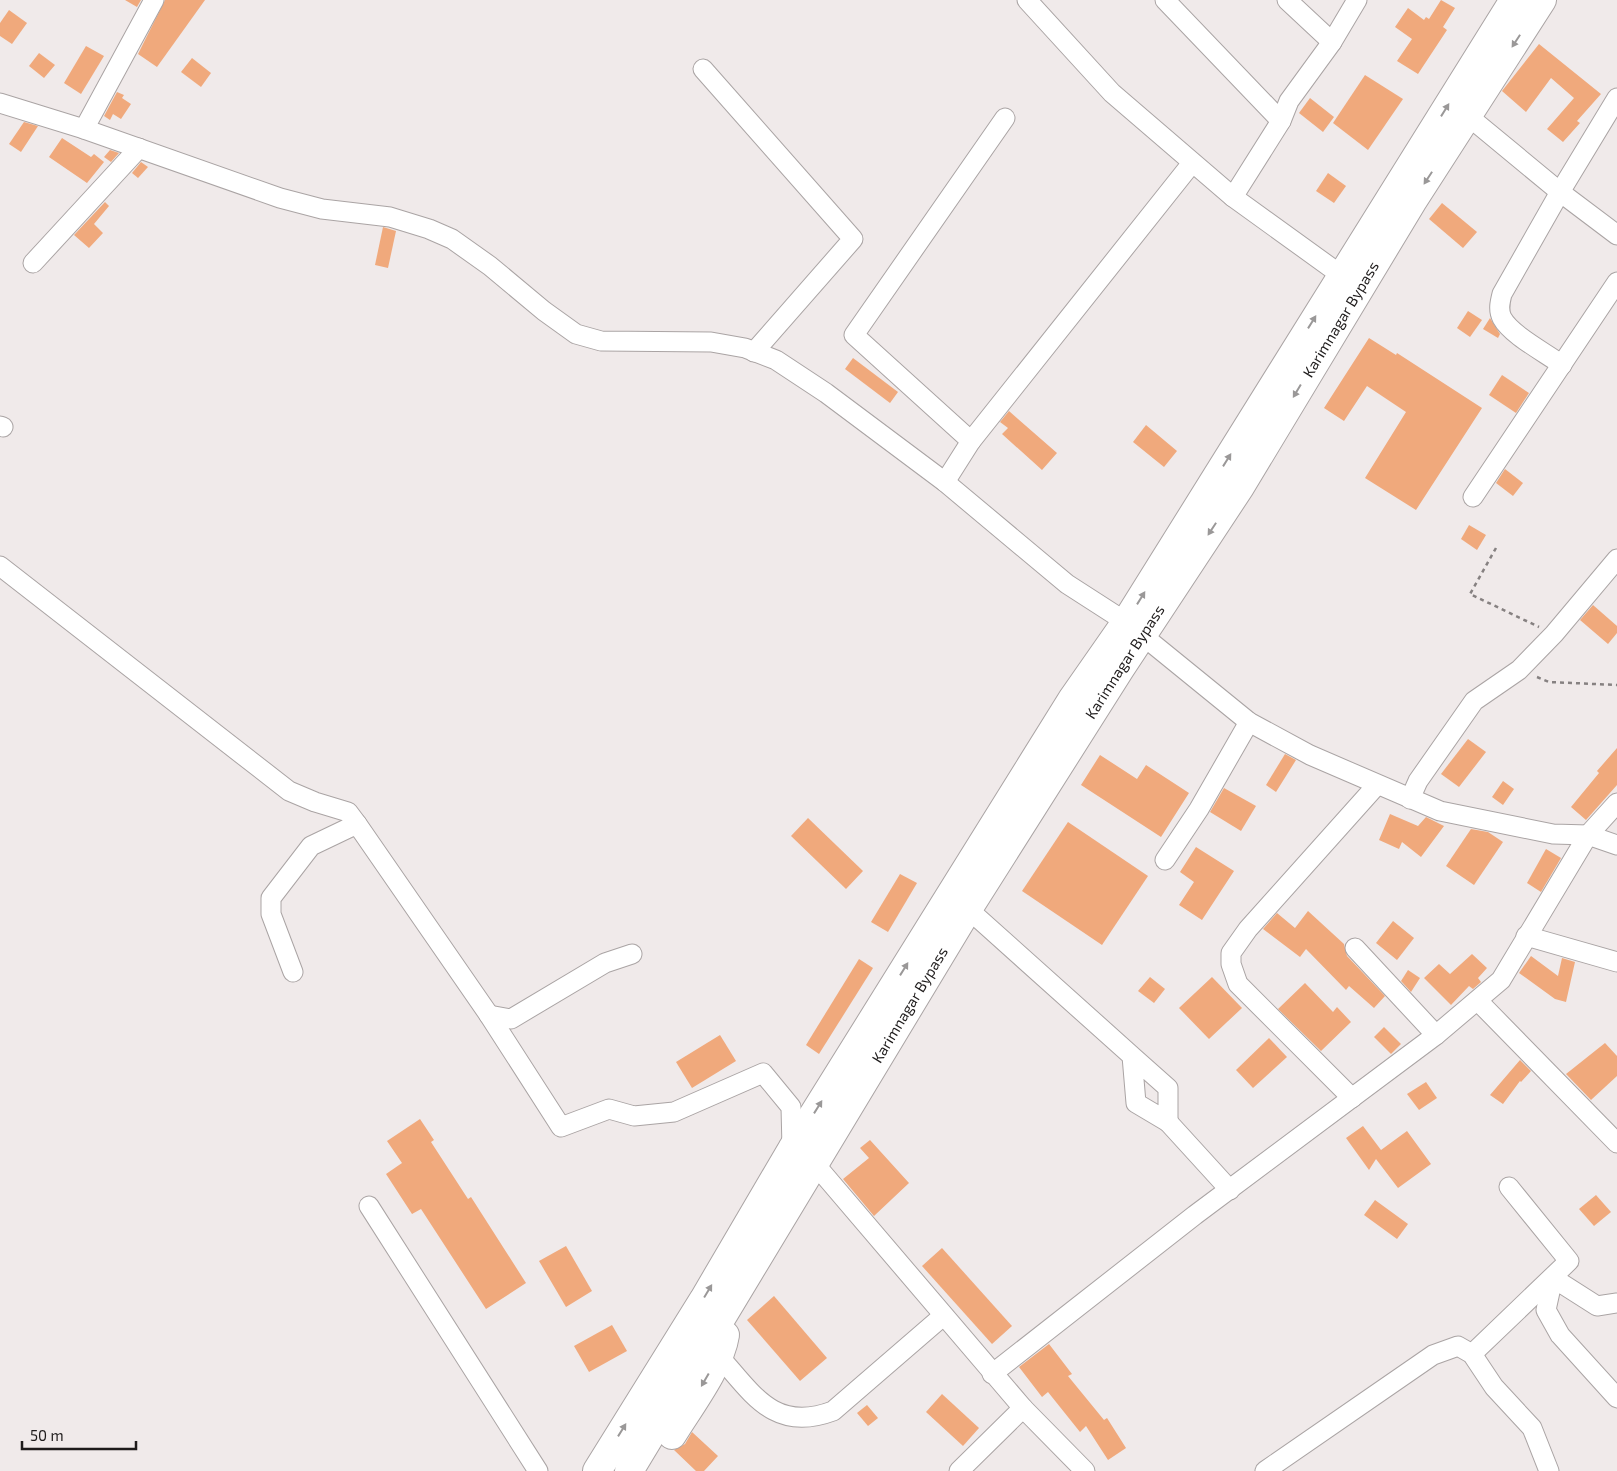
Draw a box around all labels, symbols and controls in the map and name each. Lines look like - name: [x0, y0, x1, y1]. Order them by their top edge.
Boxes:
- one-way arrow: [1511, 34, 1521, 48]
- one-way arrow: [1440, 104, 1450, 117]
- one-way arrow: [1423, 171, 1433, 184]
- street label: Karimnagar Bypass: [1298, 258, 1382, 380]
- one-way arrow: [1308, 315, 1317, 329]
- one-way arrow: [1293, 384, 1302, 397]
- one-way arrow: [1222, 453, 1231, 467]
- one-way arrow: [1207, 523, 1217, 536]
- one-way arrow: [1136, 591, 1145, 605]
- street label: Karimnagar Bypass: [1081, 601, 1168, 722]
- street label: Karimnagar Bypass: [867, 943, 951, 1066]
- one-way arrow: [900, 963, 909, 976]
- one-way arrow: [814, 1100, 823, 1114]
- one-way arrow: [703, 1285, 712, 1298]
- one-way arrow: [701, 1373, 710, 1386]
- scale bar: [22, 1418, 136, 1450]
- one-way arrow: [618, 1423, 627, 1436]
- text: 50 m: [30, 1426, 64, 1444]

